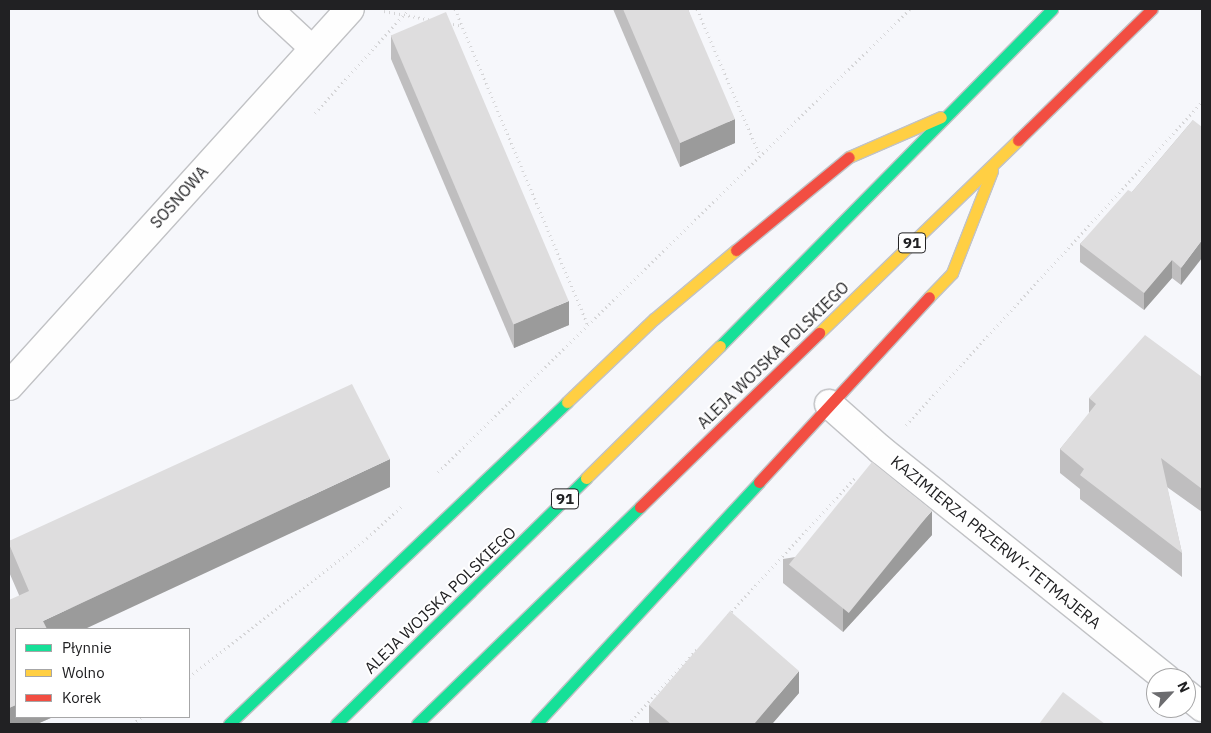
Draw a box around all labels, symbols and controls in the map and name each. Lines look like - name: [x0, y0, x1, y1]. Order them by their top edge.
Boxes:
- street label: SOSNOWA: [146, 162, 212, 232]
- road number: 91: [897, 230, 927, 256]
- street label: ALEJA WOJSKA POLSKIEGO: [693, 278, 853, 432]
- street label: KAZIMIERZA PRZERWY-TETMAJERA: [887, 451, 1105, 633]
- road number: 91: [550, 486, 580, 512]
- street label: ALEJA WOJSKA POLSKIEGO: [360, 523, 520, 677]
- legend: [15, 628, 190, 718]
- text: Płynnie: [62, 638, 112, 657]
- text: Wolno: [62, 663, 105, 682]
- north arrow: [1146, 668, 1196, 718]
- text: N: [1173, 679, 1194, 695]
- text: Korek: [62, 688, 101, 707]

